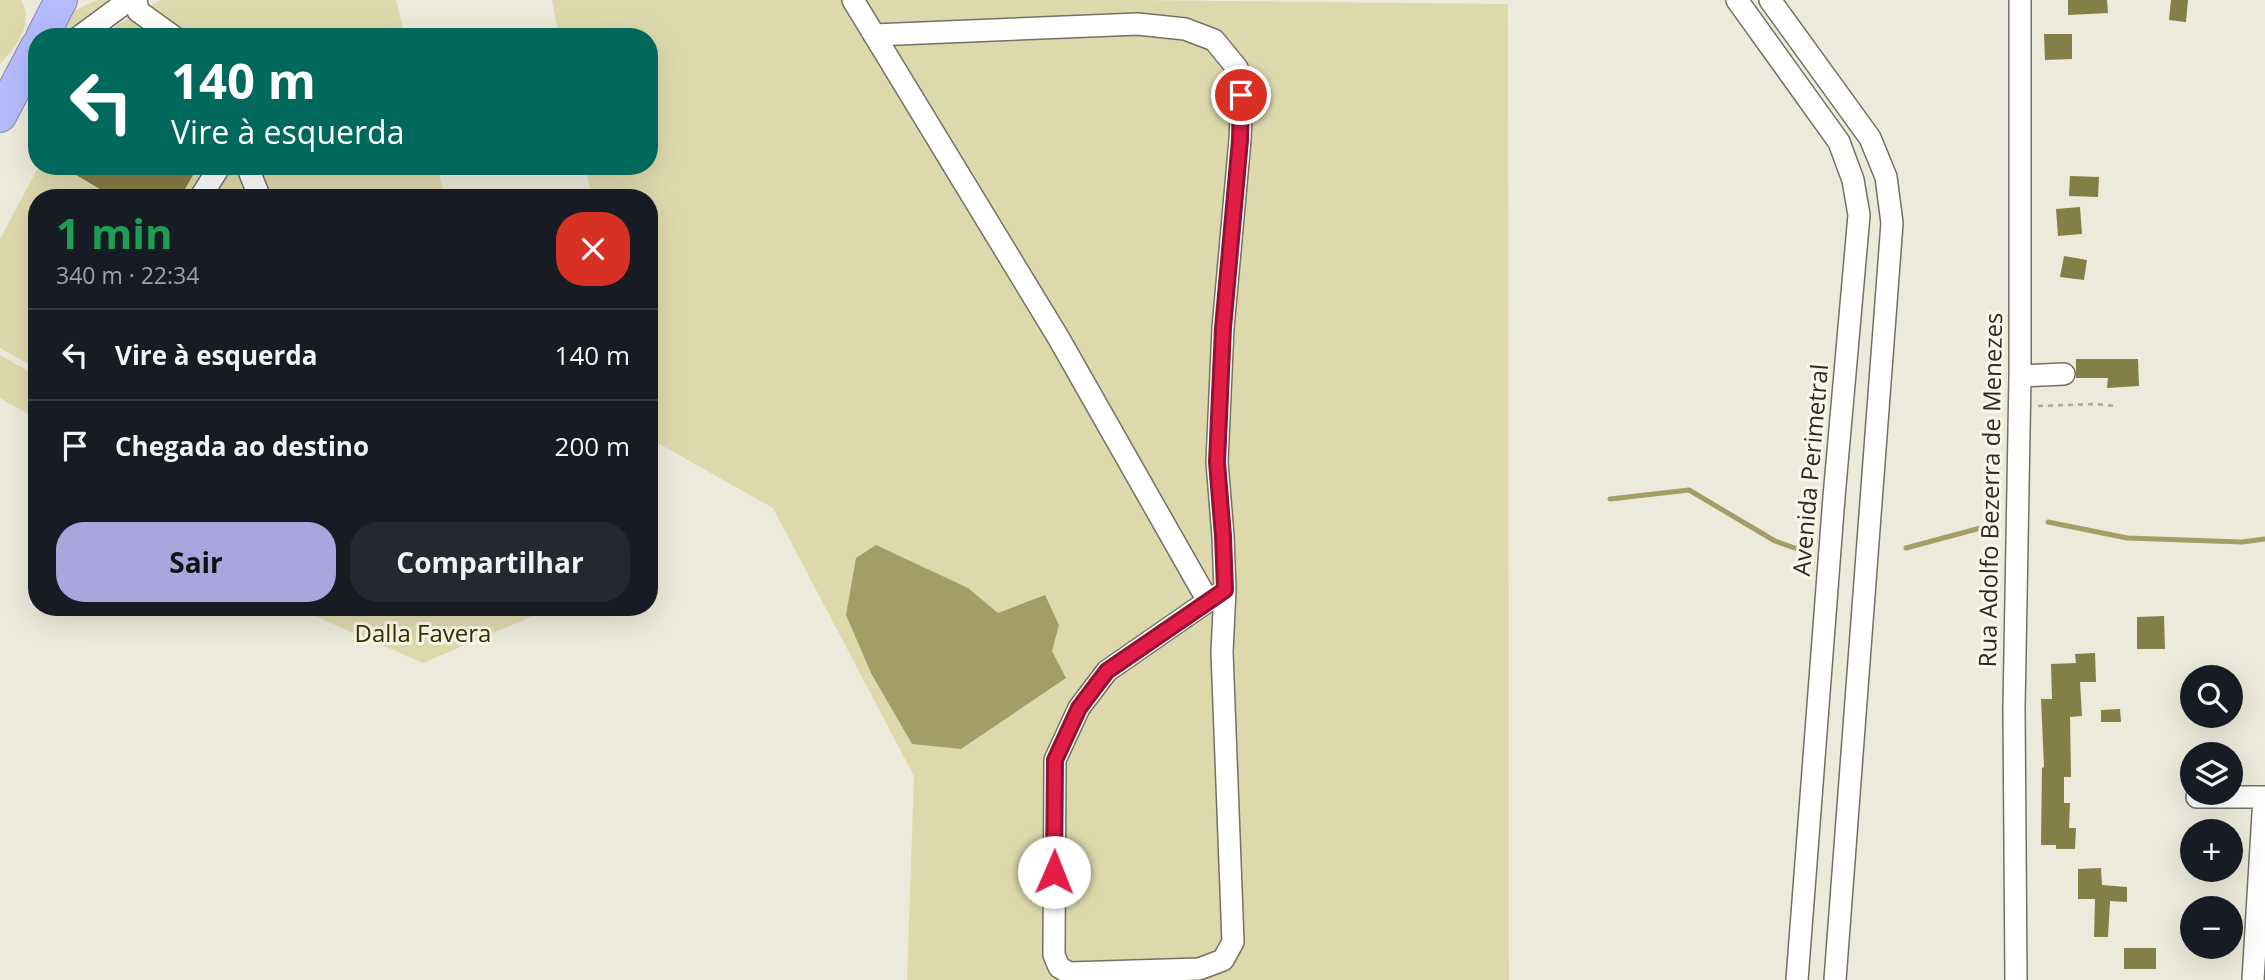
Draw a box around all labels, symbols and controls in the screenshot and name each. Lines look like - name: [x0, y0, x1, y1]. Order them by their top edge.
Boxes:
- text: 140 m: [171, 47, 316, 113]
- icon: left: [56, 56, 147, 147]
- pin: [1211, 65, 1271, 125]
- icon: arrive: [1222, 76, 1260, 114]
- text: Vire à esquerda: [171, 110, 404, 153]
- text: 1 min: [56, 204, 173, 261]
- button: close: [556, 212, 630, 286]
- text: 340 m · 22:34: [56, 259, 199, 291]
- street label: Rua Adolfo Bezerra de Menezes: [1970, 312, 2009, 668]
- icon: left: [56, 336, 94, 374]
- text: Vire à esquerda: [115, 337, 317, 373]
- text: 140 m: [555, 337, 630, 373]
- street label: Avenida Perimetral: [1784, 362, 1835, 577]
- icon: arrive: [56, 427, 94, 465]
- text: Chegada ao destino: [115, 428, 369, 464]
- text: 200 m: [555, 428, 630, 464]
- button: Sair: [56, 522, 336, 602]
- button: Compartilhar: [350, 522, 630, 602]
- park label: Dalla Favera: [355, 616, 491, 649]
- map controls: [2180, 665, 2243, 959]
- button: search: [2180, 665, 2243, 728]
- button: layers: [2180, 742, 2243, 805]
- button: +: [2180, 819, 2243, 882]
- position arrow: [1017, 835, 1091, 909]
- button: −: [2180, 896, 2243, 959]

